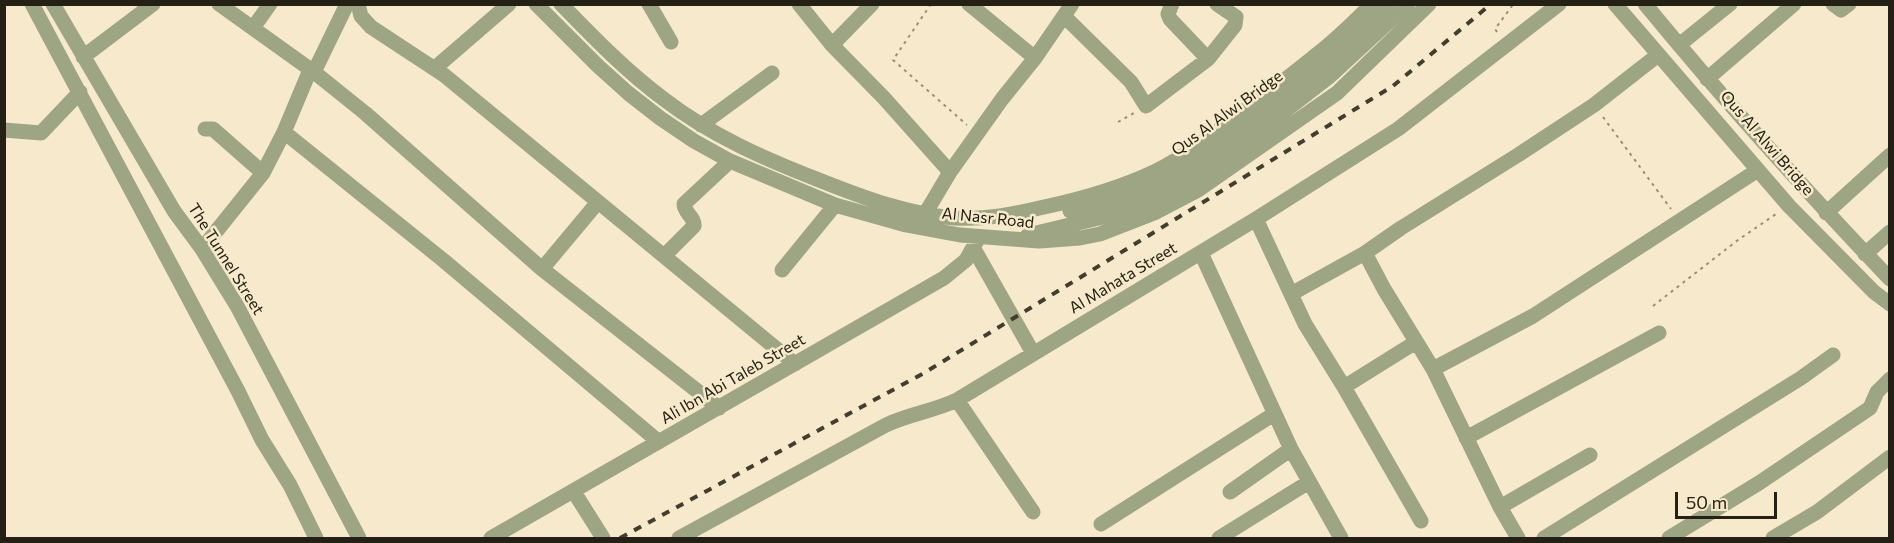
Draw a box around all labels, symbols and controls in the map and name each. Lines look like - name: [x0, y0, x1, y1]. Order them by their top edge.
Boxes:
- street label: Qus Al Alwi Bridge: [1168, 66, 1286, 160]
- street label: Qus Al Alwi Bridge: [1716, 87, 1818, 199]
- street label: The Tunnel Street: [184, 200, 268, 318]
- street label: Al Nasr Road: [941, 204, 1035, 232]
- street label: Al Mahata Street: [1066, 238, 1180, 318]
- street label: Ali Ibn Abi Taleb Street: [657, 330, 809, 428]
- scale bar: [1678, 480, 1780, 518]
- text: 50 m: [1686, 491, 1727, 513]

